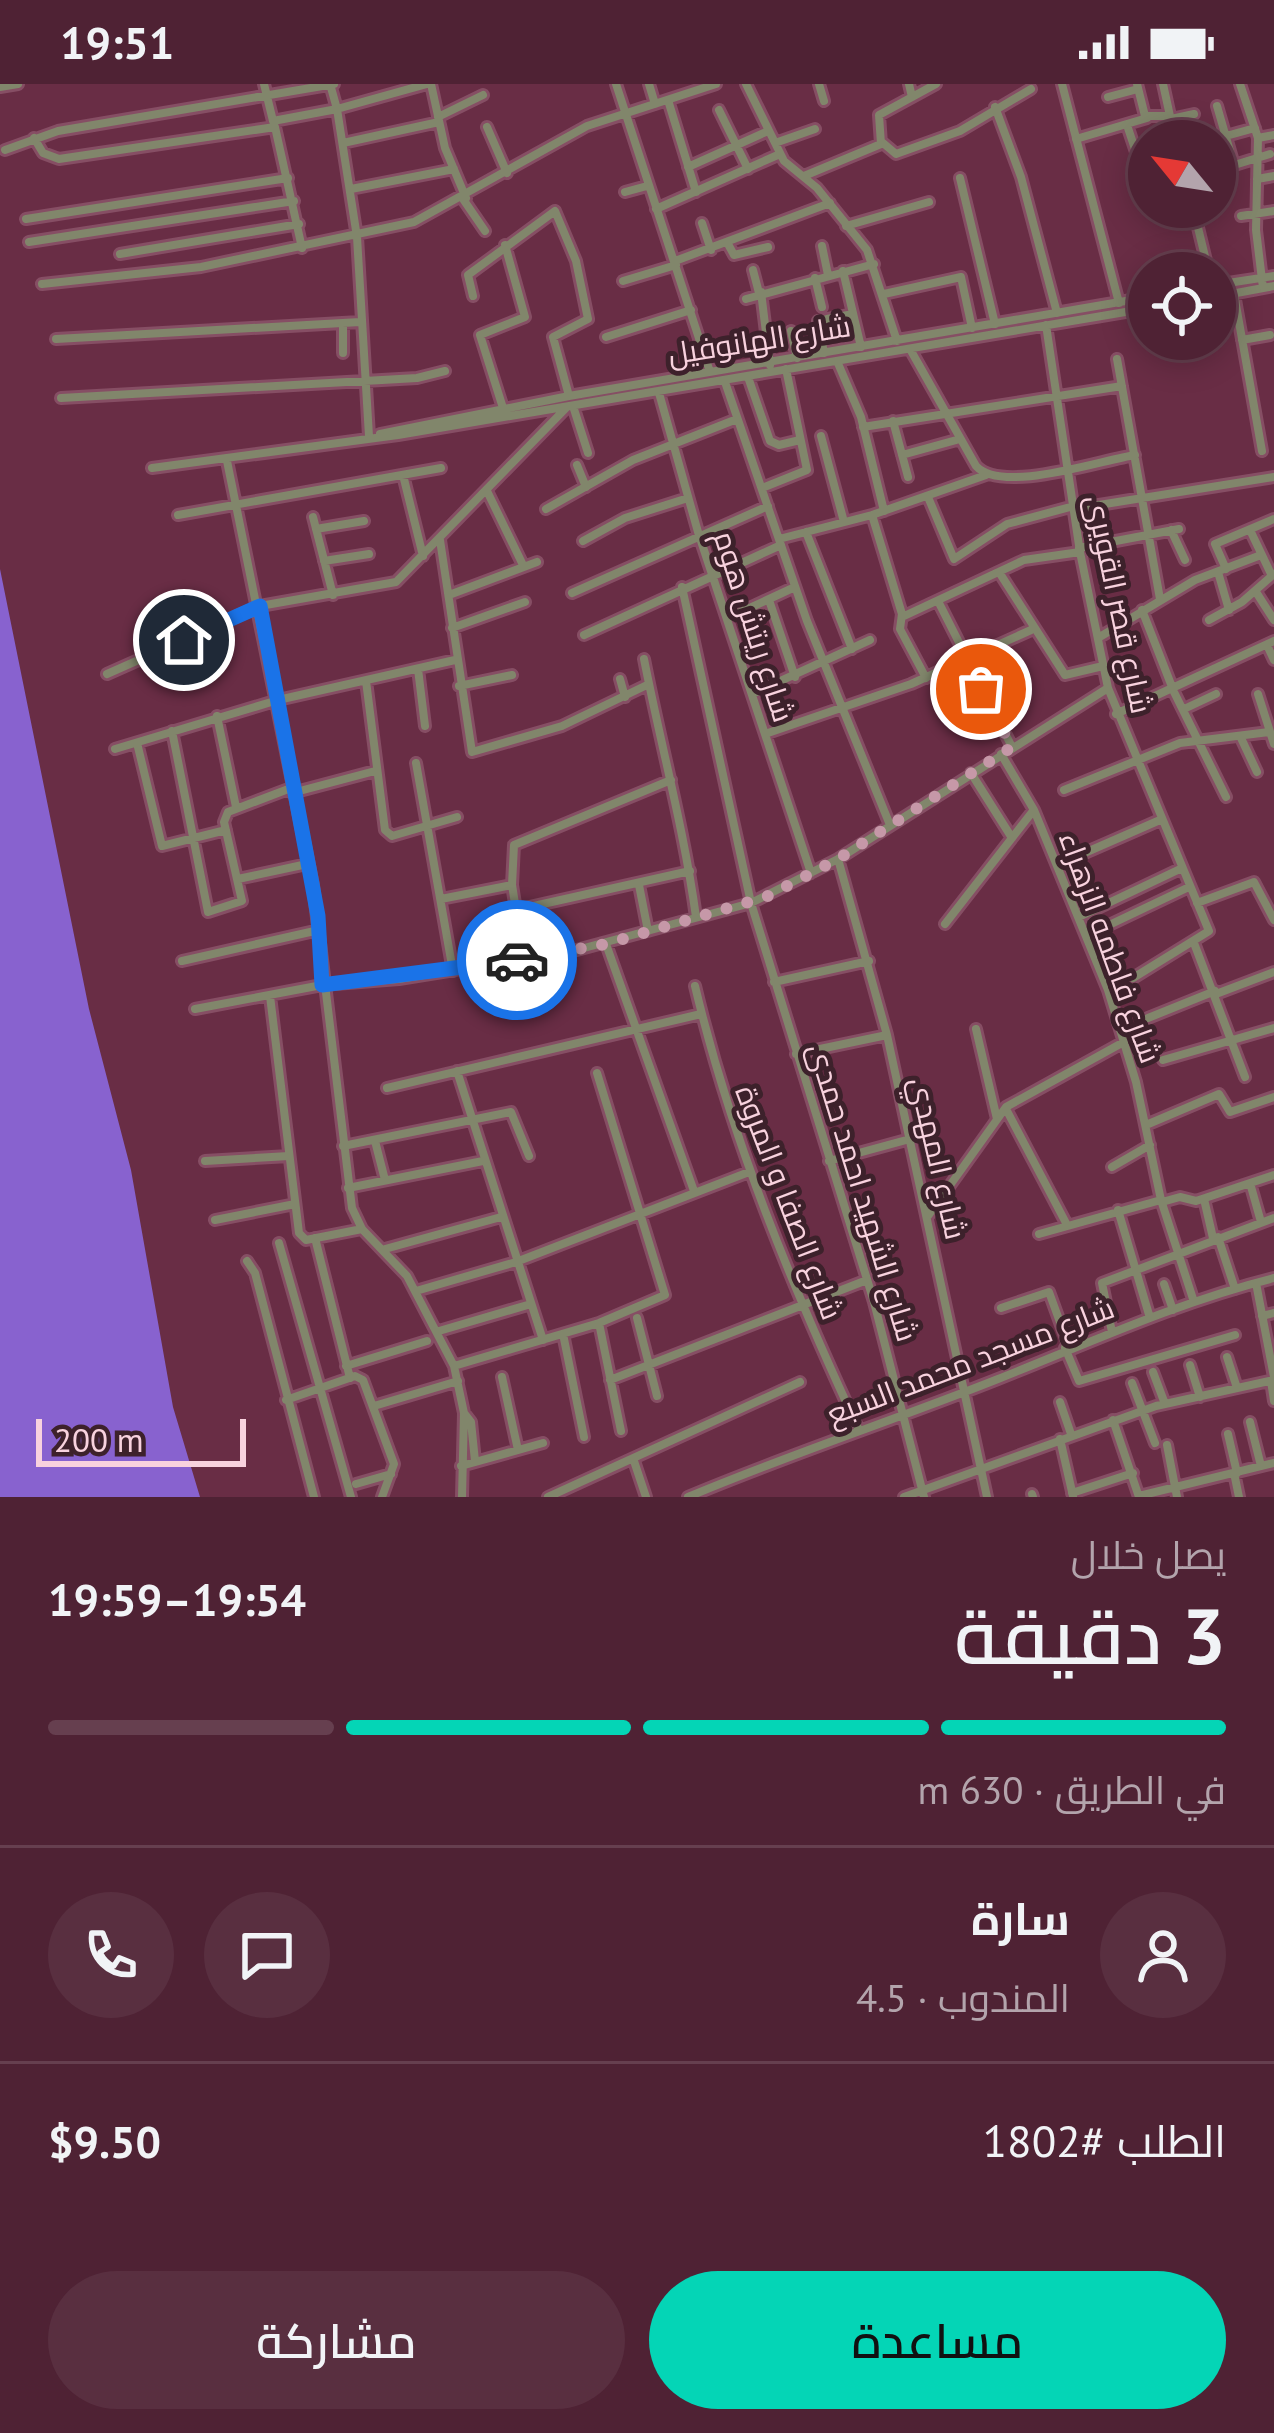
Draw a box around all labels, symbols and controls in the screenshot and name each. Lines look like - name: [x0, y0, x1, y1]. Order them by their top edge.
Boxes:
- text: 19:51: [60, 13, 174, 71]
- north arrow: [1128, 120, 1236, 228]
- map controls: [1128, 120, 1236, 360]
- button: locate: [1128, 252, 1236, 360]
- street label: شارع الهانوفيل: [665, 305, 853, 375]
- street label: شارع قصر القويرى: [1076, 491, 1162, 717]
- street label: شارع ريتش هوم: [704, 526, 804, 727]
- pin: [133, 589, 235, 691]
- icon: home: [151, 607, 217, 673]
- pin: [930, 638, 1032, 740]
- icon: bag: [948, 656, 1014, 722]
- street label: شارع فاطمه الزهراء: [1049, 826, 1171, 1069]
- courier: [457, 900, 577, 1020]
- icon: car: [484, 927, 550, 993]
- street label: شارع الشهيد احمد حمدى: [798, 1038, 928, 1346]
- street label: شارع المهدي: [897, 1073, 977, 1244]
- street label: شارع الصفا و المروة: [726, 1079, 853, 1325]
- street label: شارع مسجد محمد السبع: [821, 1287, 1120, 1435]
- scale bar: [36, 1413, 246, 1466]
- text: 200 m: [54, 1418, 144, 1461]
- text: يصل خلال: [1071, 1529, 1226, 1580]
- text: 19:54–19:59: [48, 1570, 306, 1628]
- text: 3 دقيقة: [954, 1585, 1226, 1686]
- text: في الطريق · 630 m: [918, 1764, 1226, 1815]
- text: سارة: [971, 1889, 1070, 1947]
- button: phone: [48, 1892, 174, 2018]
- button: chat: [204, 1892, 330, 2018]
- button: person: [1100, 1892, 1226, 2018]
- text: المندوب · 4.5: [856, 1972, 1070, 2023]
- text: الطلب #1802: [983, 2111, 1226, 2169]
- text: $9.50: [48, 2112, 161, 2170]
- button: مشاركة: [48, 2271, 625, 2409]
- button: مساعدة: [649, 2271, 1226, 2409]

